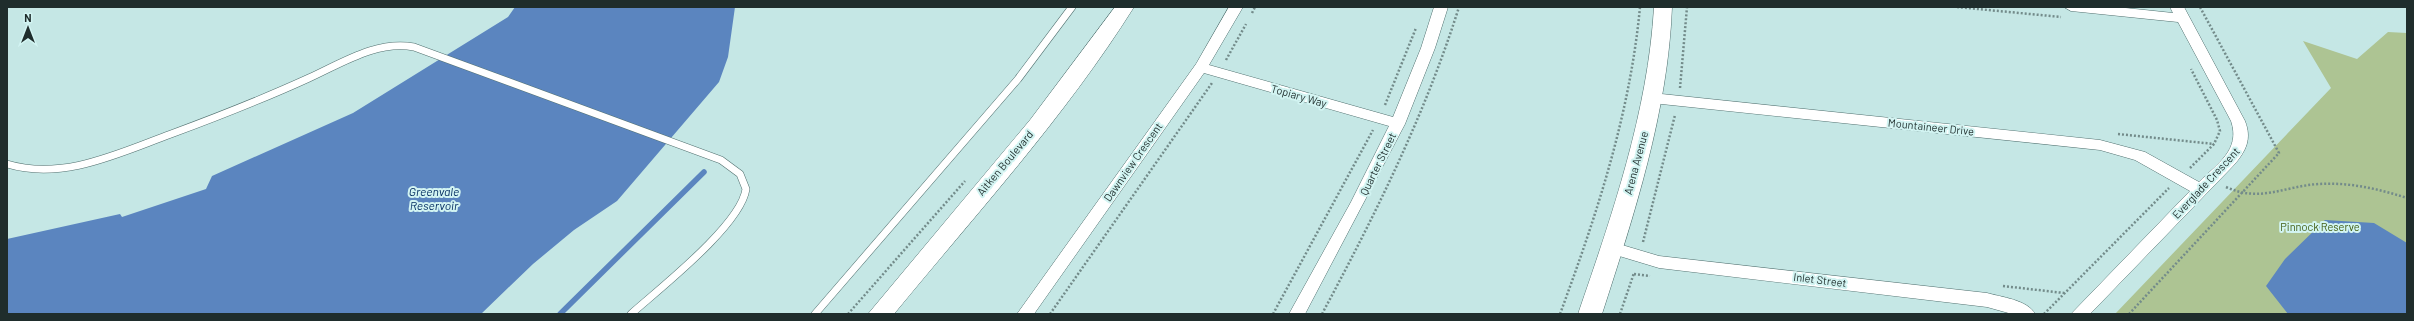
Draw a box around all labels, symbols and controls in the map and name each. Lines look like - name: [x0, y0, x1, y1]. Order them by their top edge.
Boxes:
- north arrow: [8, 8, 48, 48]
- text: N: [24, 11, 32, 24]
- street label: Topiary Way: [1270, 81, 1328, 110]
- street label: Mountaineer Drive: [1887, 116, 1975, 137]
- street label: Dawnview Crescent: [1101, 120, 1165, 204]
- street label: Aitken Boulevard: [974, 128, 1035, 198]
- street label: Quarter Street: [1357, 130, 1398, 197]
- street label: Arena Avenue: [1621, 130, 1650, 196]
- street label: Everglade Crescent: [2169, 144, 2242, 221]
- water label: Greenvale Reservoir: [409, 184, 459, 212]
- park label: Pinnock Reserve: [2280, 220, 2360, 233]
- street label: Inlet Street: [1793, 270, 1847, 289]

